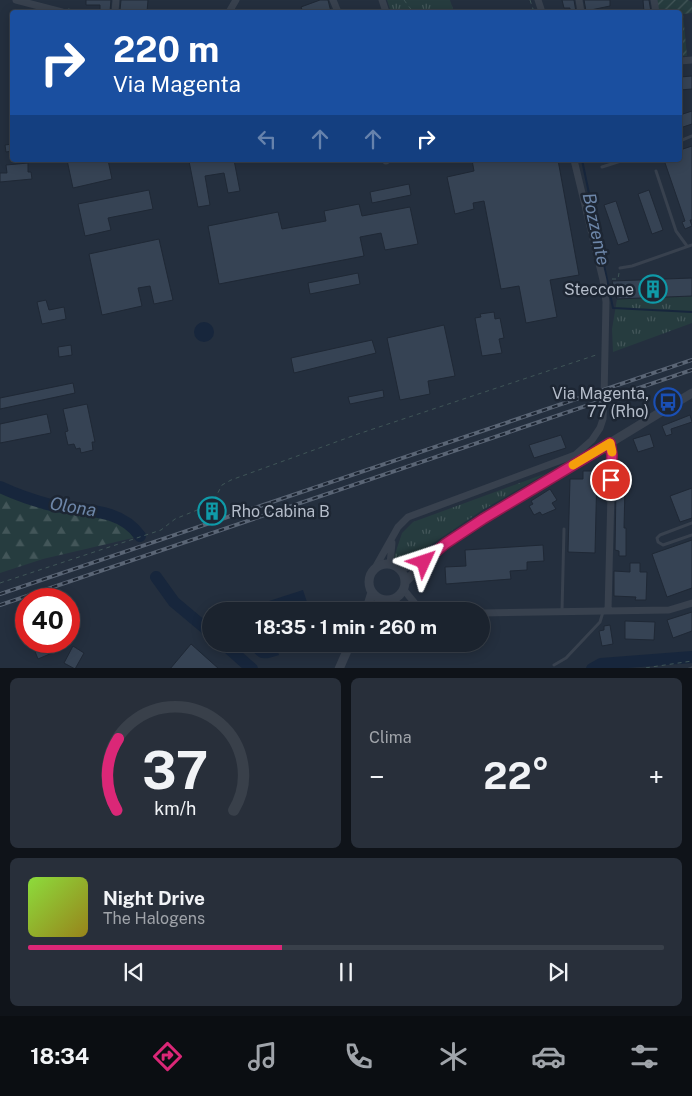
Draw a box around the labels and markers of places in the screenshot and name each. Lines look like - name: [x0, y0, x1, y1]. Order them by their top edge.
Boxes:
- building icon: Steccone: [638, 274, 668, 304]
- place label: Steccone: [564, 280, 634, 299]
- place label: Via Magenta, 77 (Rho): [552, 384, 649, 421]
- bus stop icon: Via Magenta, 77 (Rho): [653, 387, 683, 417]
- pin: [590, 459, 632, 501]
- building icon: Rho Cabina B: [197, 496, 227, 526]
- place label: Rho Cabina B: [231, 502, 330, 521]

